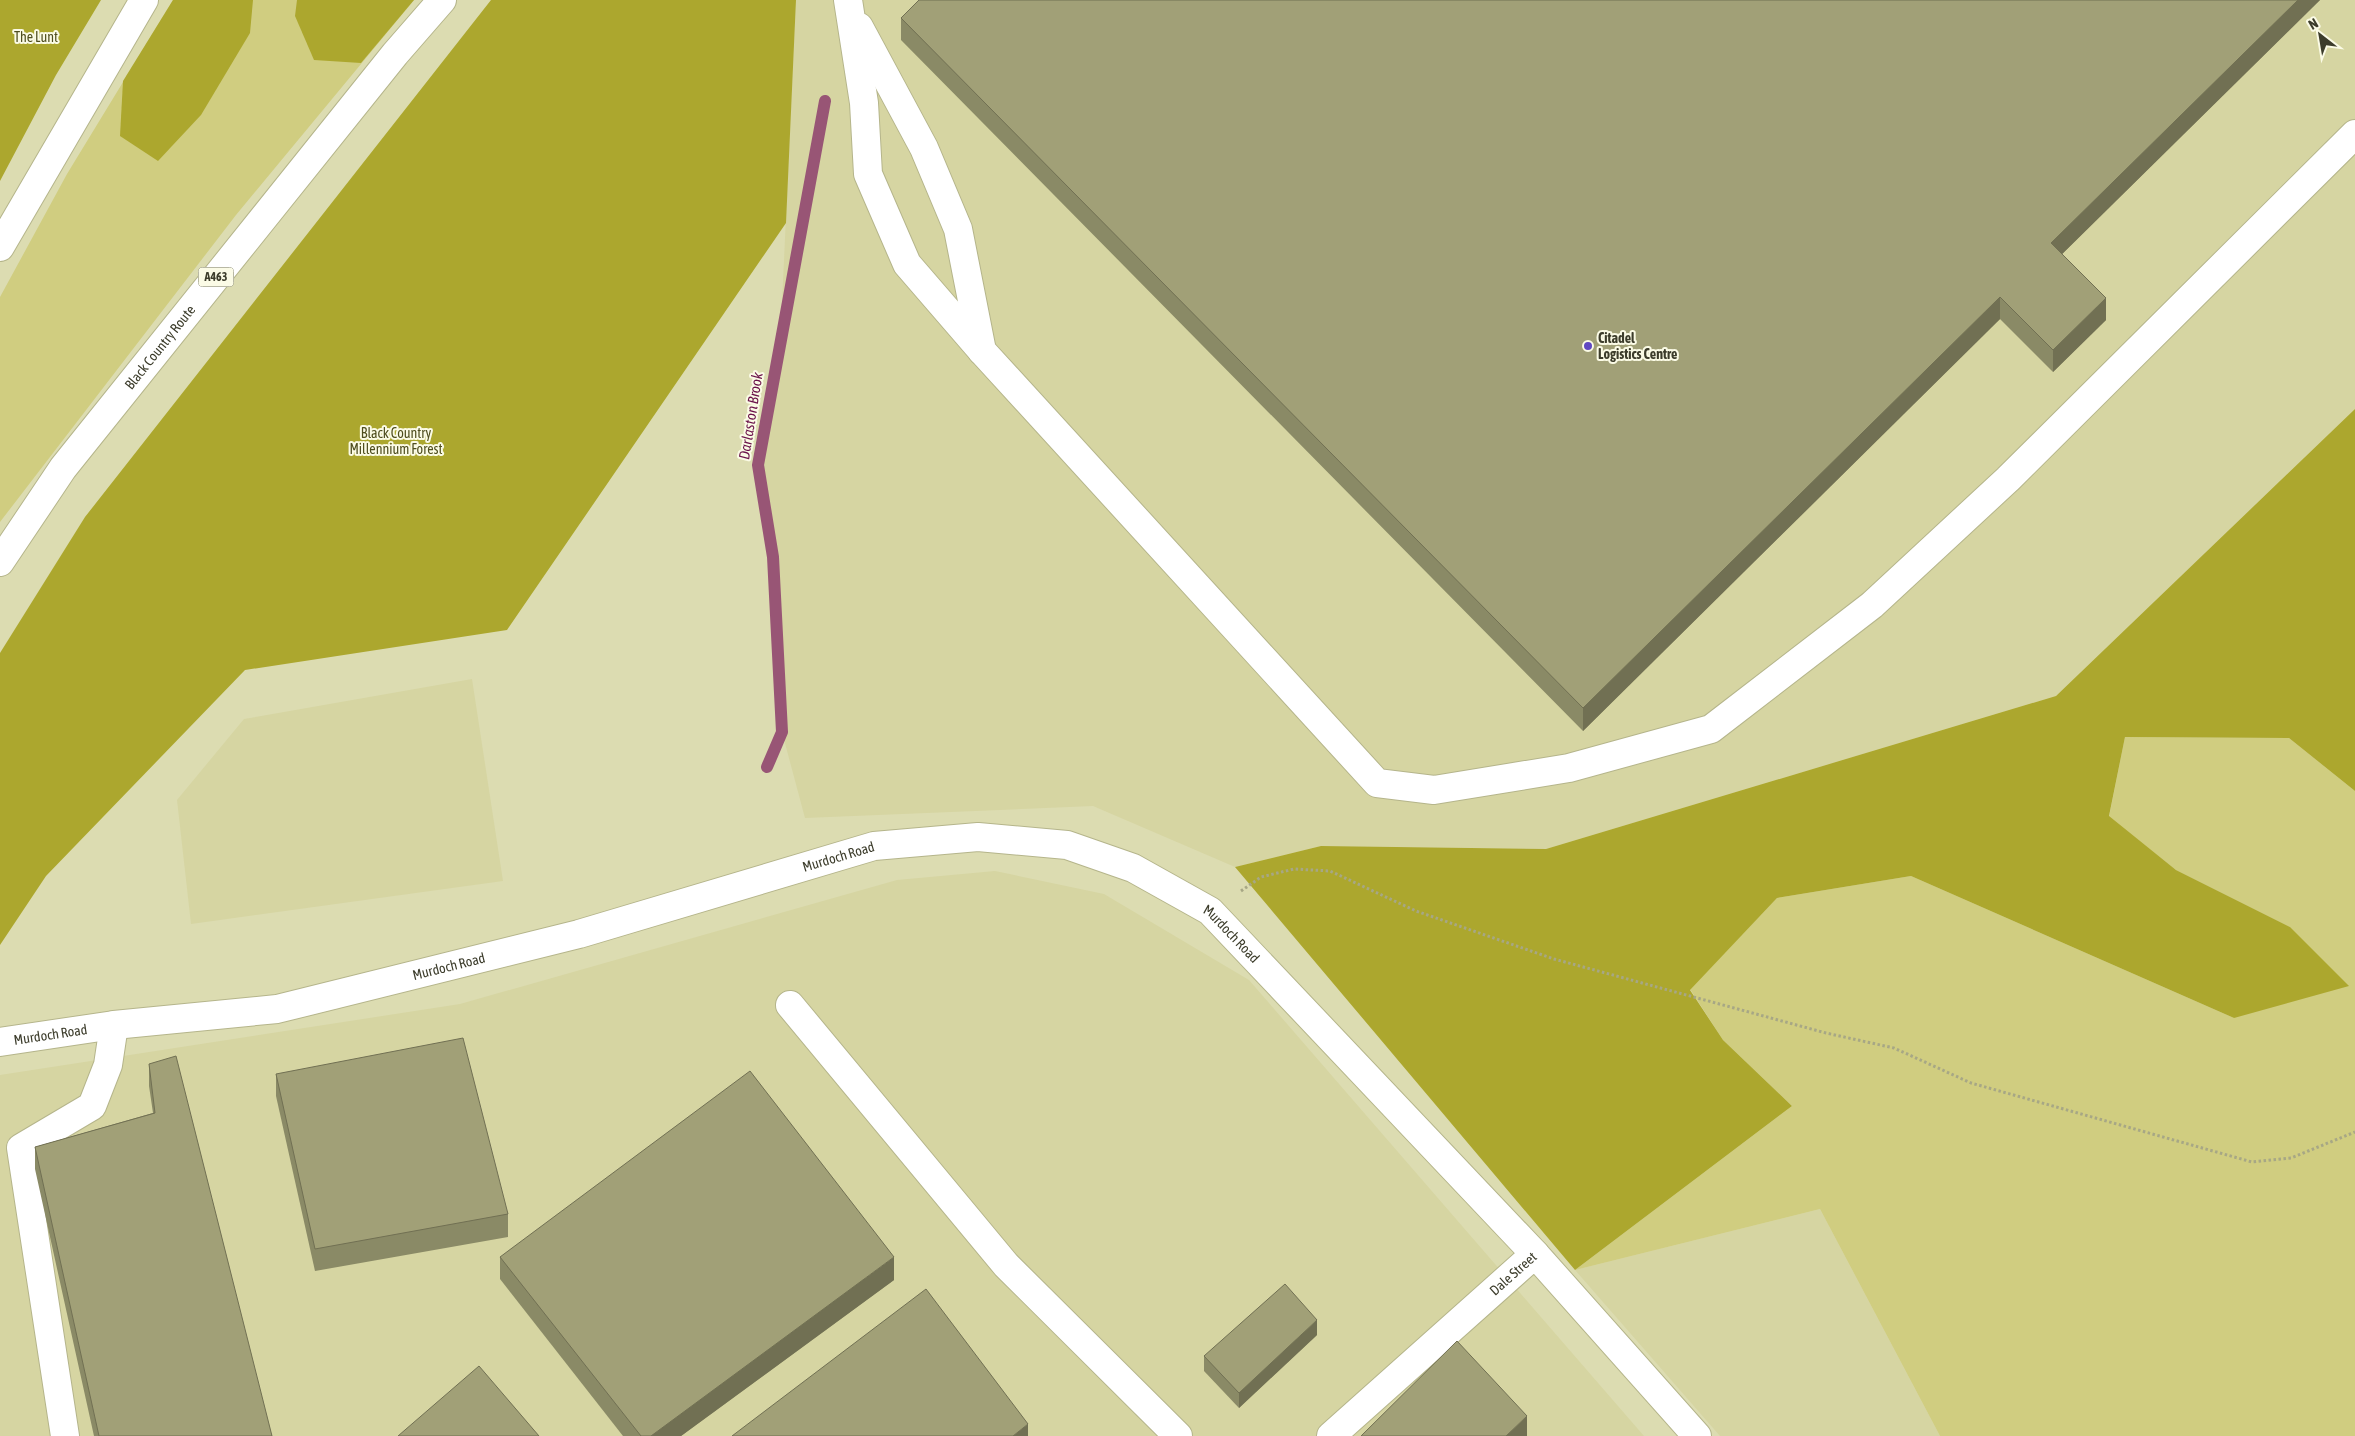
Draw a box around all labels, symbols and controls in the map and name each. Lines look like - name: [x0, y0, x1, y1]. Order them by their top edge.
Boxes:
- north arrow: [2295, 10, 2345, 60]
- text: N: [2306, 15, 2321, 33]
- park label: The Lunt: [14, 29, 58, 45]
- road number: A463: [198, 268, 234, 286]
- street label: Black Country Route: [121, 302, 198, 392]
- place label: Citadel Logistics Centre: [1598, 330, 1677, 362]
- marker: Citadel Logistics Centre: [1582, 340, 1594, 352]
- water label: Darlaston Brook: [735, 371, 766, 461]
- park label: Black Country Millennium Forest: [349, 425, 443, 457]
- street label: Murdoch Road: [801, 838, 876, 875]
- street label: Murdoch Road: [1201, 901, 1263, 966]
- street label: Murdoch Road: [411, 950, 487, 983]
- street label: Murdoch Road: [13, 1021, 88, 1048]
- street label: Dale Street: [1486, 1249, 1540, 1299]

